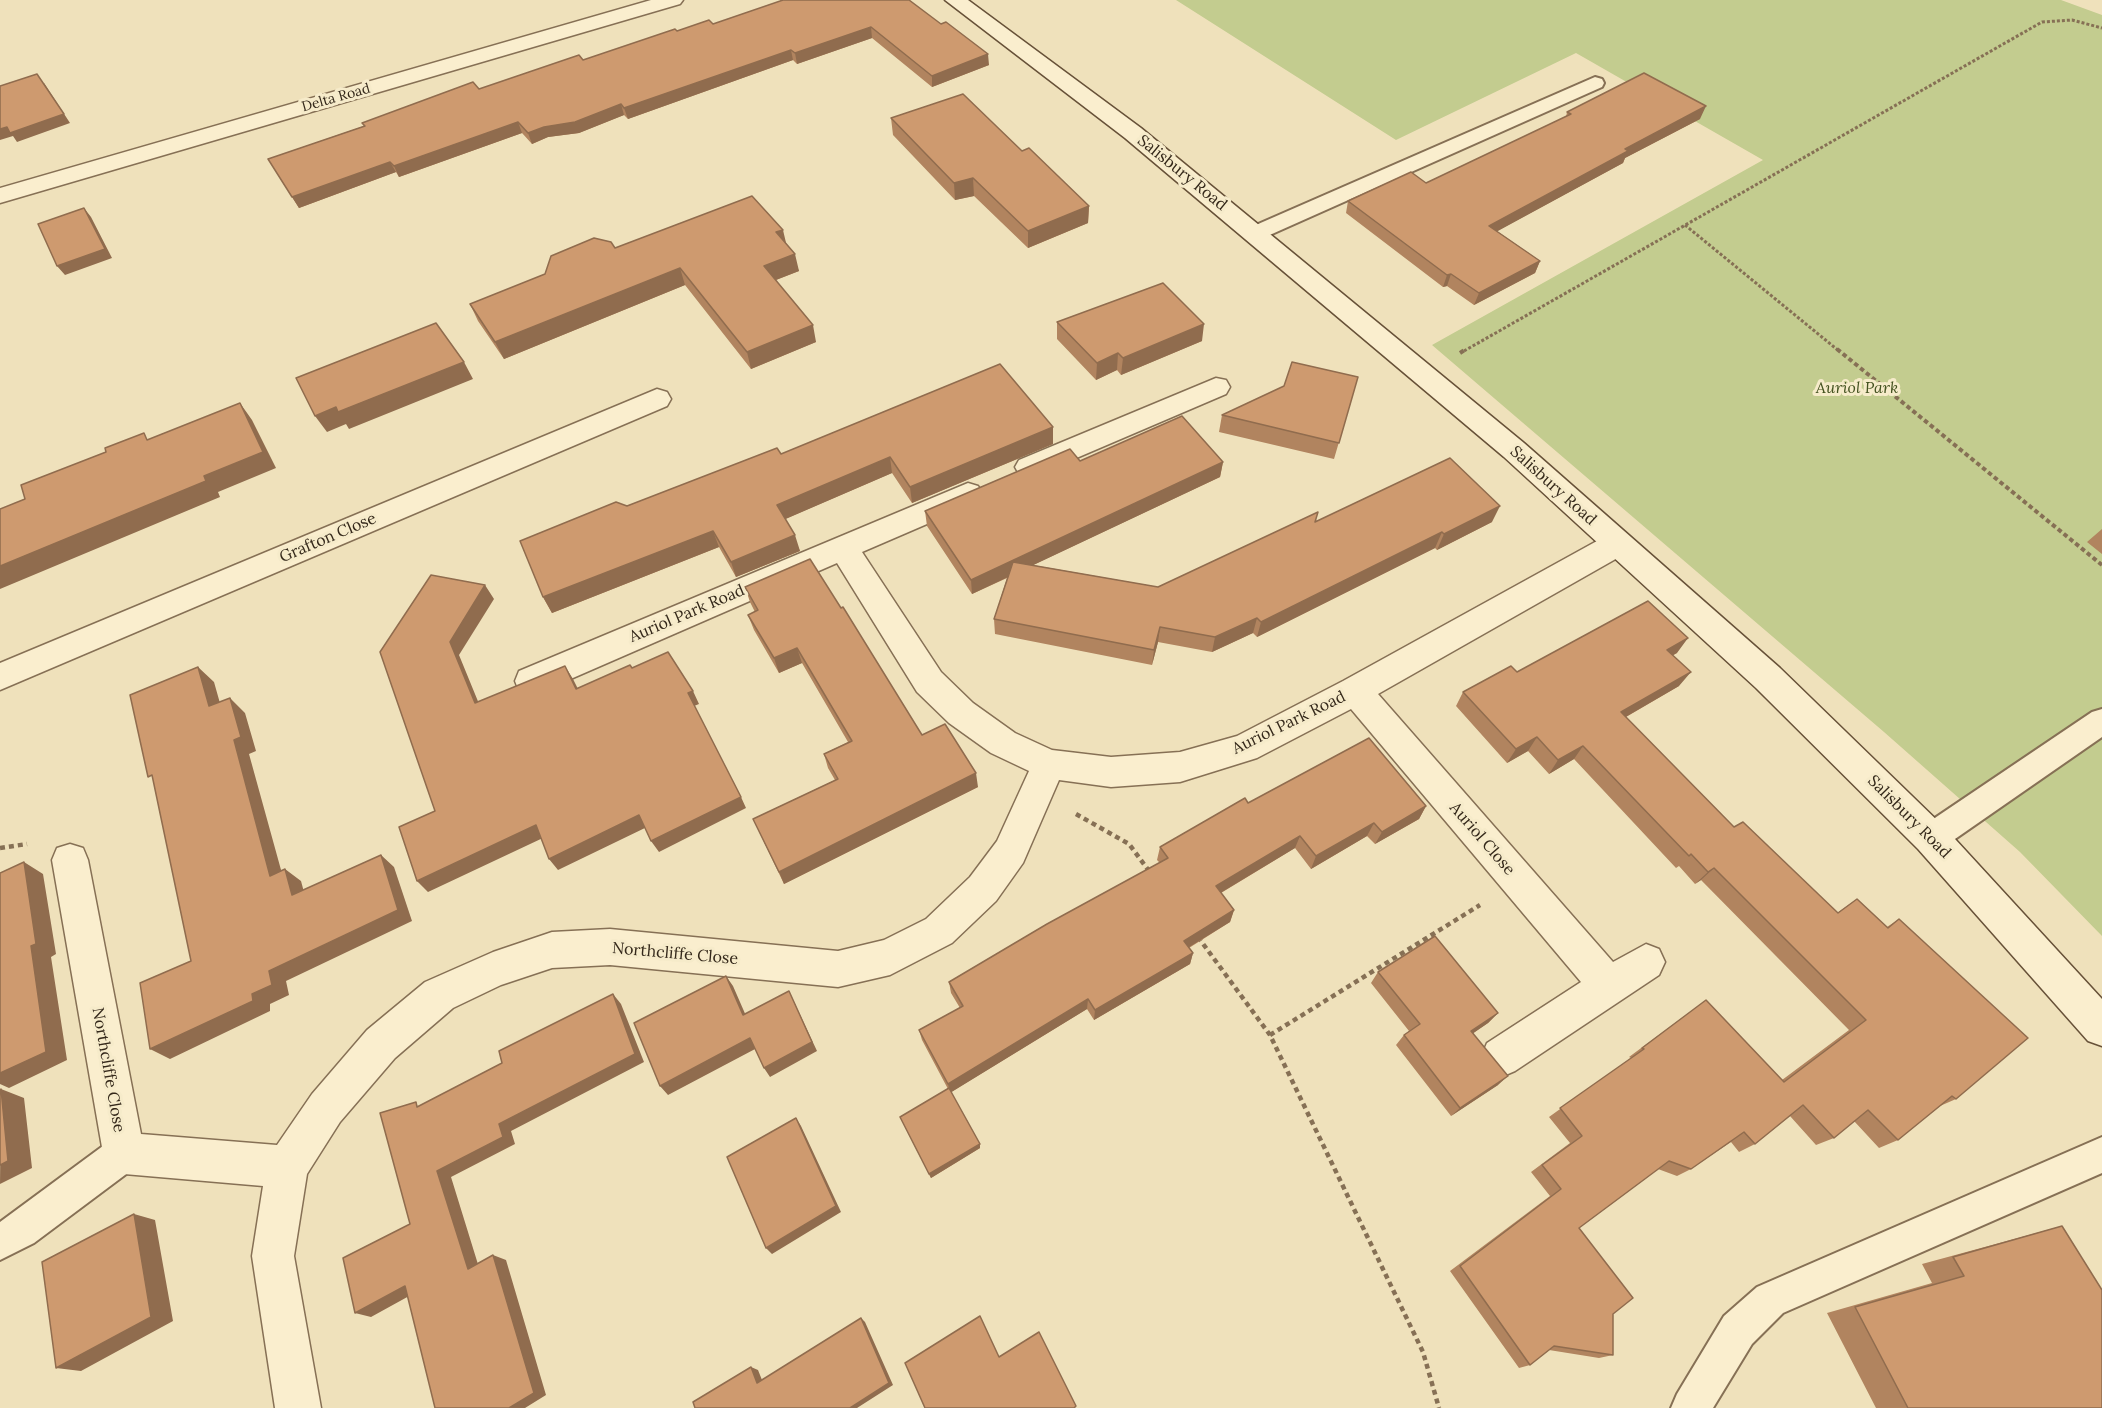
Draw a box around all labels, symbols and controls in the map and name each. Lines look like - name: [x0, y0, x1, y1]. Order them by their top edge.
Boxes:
- street label: Delta Road: [300, 80, 372, 116]
- street label: Salisbury Road: [1133, 131, 1231, 215]
- park label: Auriol Park: [1816, 378, 1898, 398]
- street label: Salisbury Road: [1506, 442, 1600, 530]
- street label: Grafton Close: [277, 509, 379, 567]
- street label: Auriol Park Road: [626, 581, 748, 647]
- street label: Auriol Park Road: [1229, 687, 1349, 759]
- street label: Salisbury Road: [1864, 772, 1954, 862]
- street label: Auriol Close: [1445, 799, 1519, 879]
- street label: Northcliffe Close: [611, 939, 739, 969]
- street label: Northcliffe Close: [88, 1006, 128, 1134]

